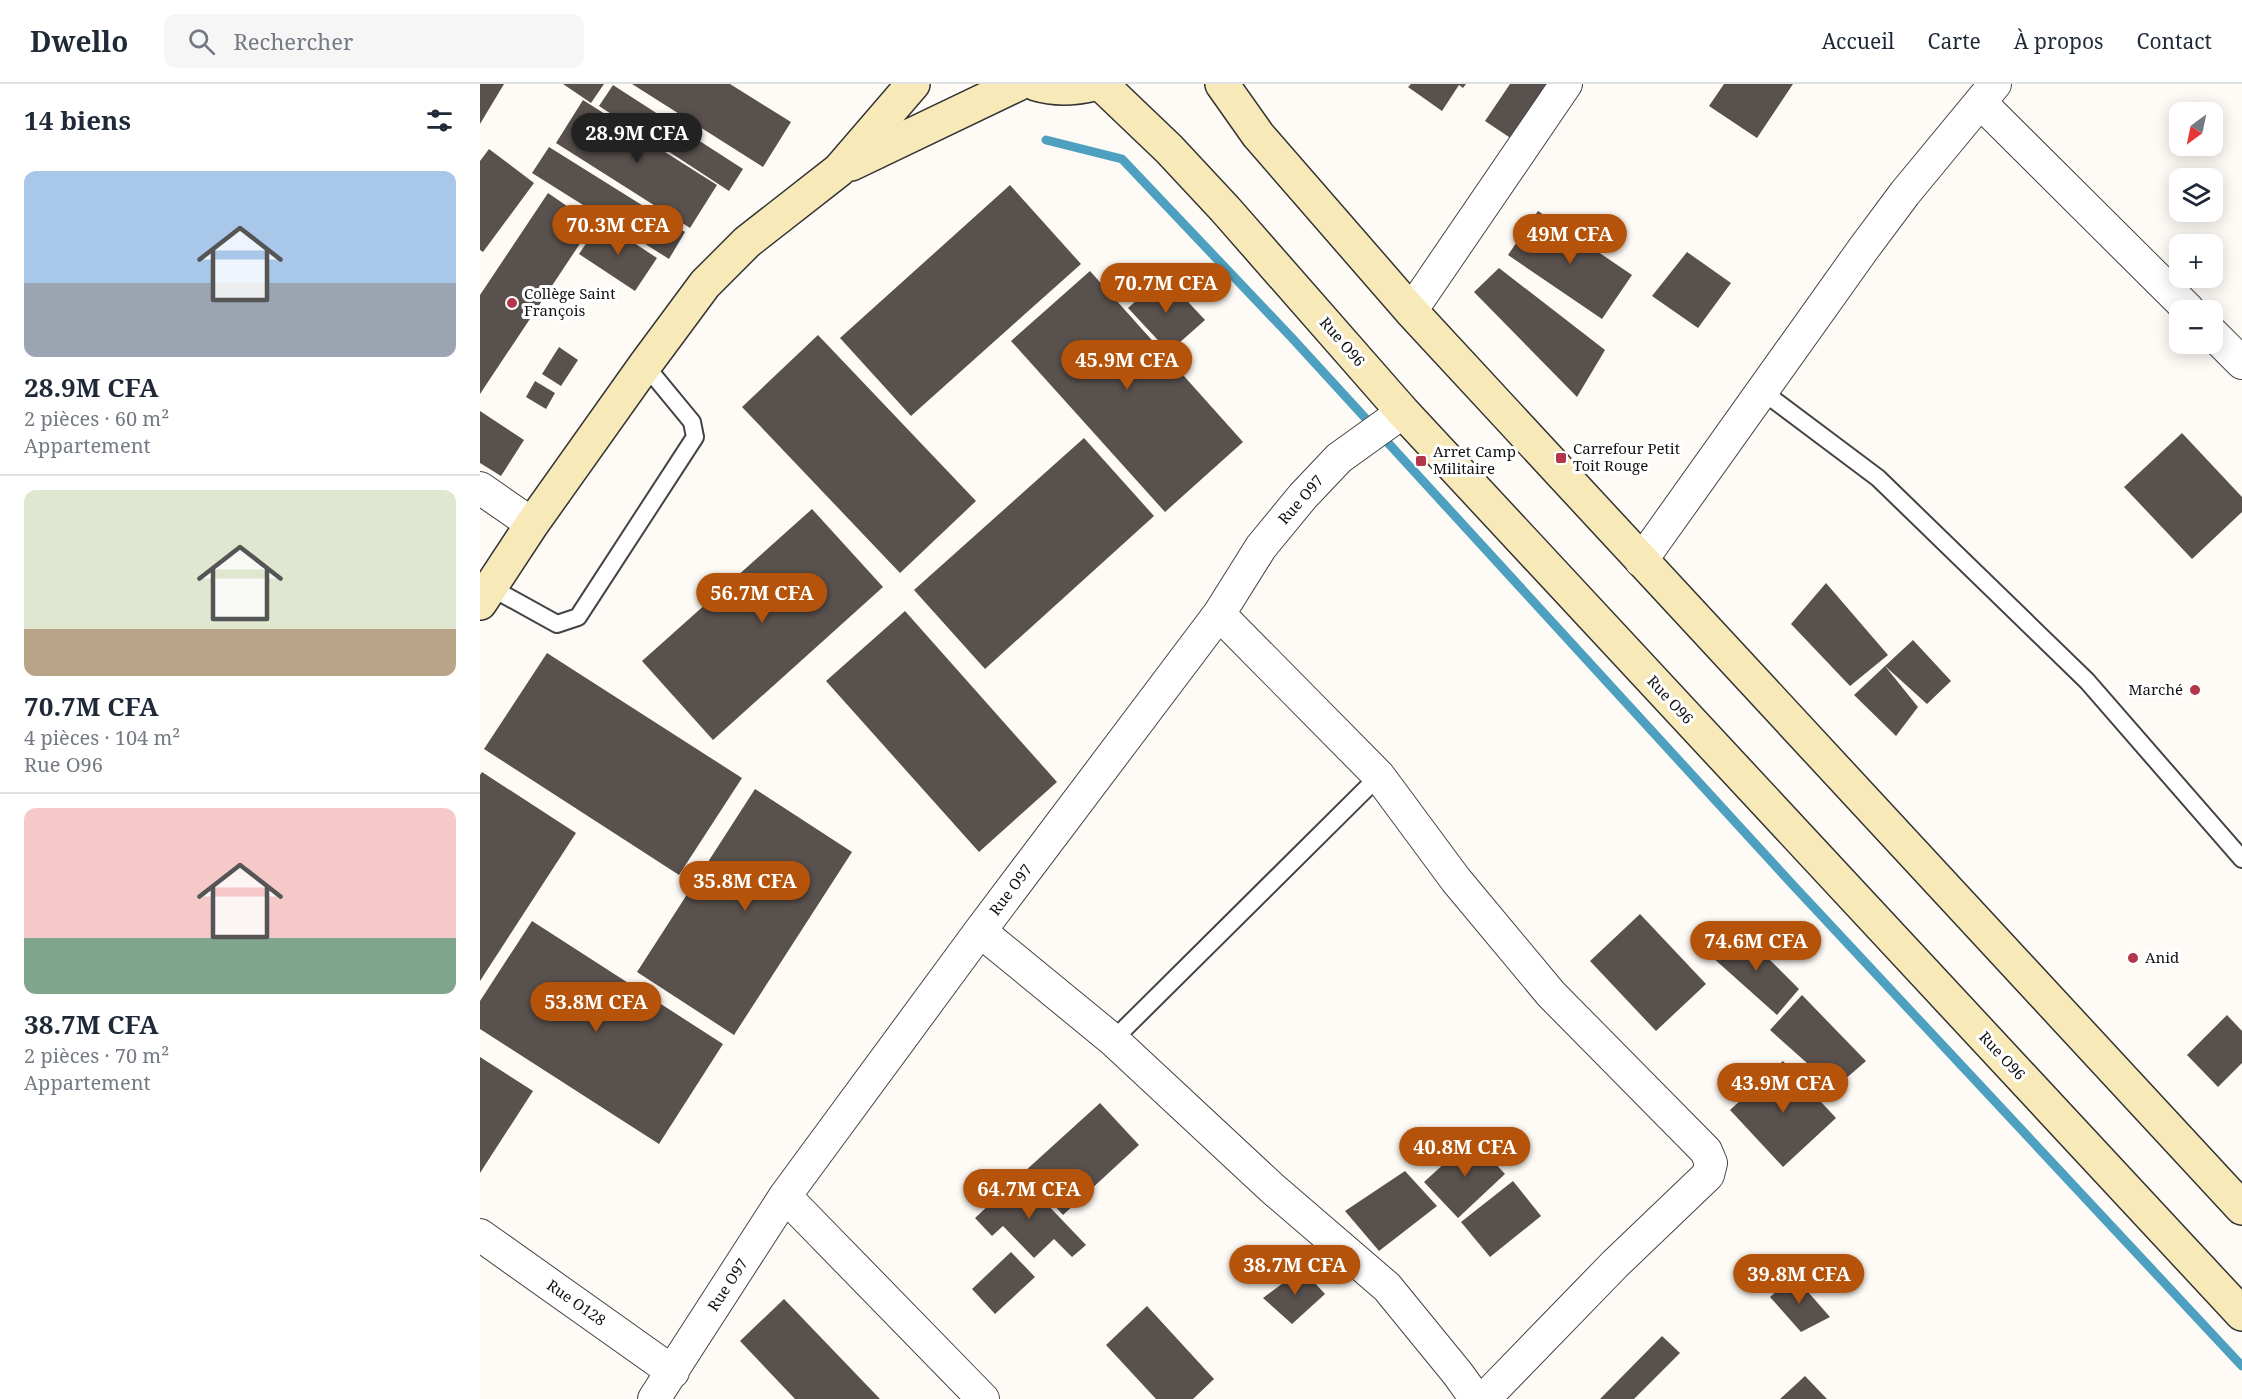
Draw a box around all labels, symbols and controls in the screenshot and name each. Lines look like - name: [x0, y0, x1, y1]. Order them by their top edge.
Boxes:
- search box: [164, 14, 584, 68]
- text: Dwello: [30, 22, 128, 60]
- icon: search: [185, 25, 218, 58]
- text: Rechercher: [233, 26, 353, 56]
- text: Accueil: [1822, 27, 1895, 55]
- text: Carte: [1928, 27, 1981, 55]
- text: À propos: [2014, 27, 2104, 55]
- text: Contact: [2137, 27, 2212, 55]
- text: 14 biens: [24, 102, 131, 138]
- north arrow: [2169, 102, 2223, 156]
- map controls: [2169, 102, 2223, 354]
- icon: filters: [423, 104, 456, 137]
- pin: 28.9M CFA: [568, 113, 706, 164]
- text: 28.9M CFA: [585, 119, 689, 146]
- button: layers: [2169, 168, 2223, 222]
- pin: 70.3M CFA: [549, 205, 687, 256]
- icon: home: [186, 210, 294, 318]
- text: 70.3M CFA: [566, 211, 670, 238]
- pin: 49M CFA: [1515, 214, 1625, 265]
- text: 49M CFA: [1527, 220, 1613, 247]
- button: +: [2169, 234, 2223, 288]
- pin: 70.7M CFA: [1097, 263, 1235, 314]
- text: 70.7M CFA: [1114, 269, 1218, 296]
- place label: Collège Saint François: [524, 283, 616, 320]
- marker: Collège Saint François: [505, 296, 519, 310]
- button: −: [2169, 300, 2223, 354]
- street label: Rue O96: [1316, 312, 1370, 370]
- pin: 45.9M CFA: [1058, 340, 1196, 391]
- text: 45.9M CFA: [1075, 346, 1179, 373]
- text: 28.9M CFA: [24, 369, 159, 405]
- text: 2 pièces · 60 m²: [24, 405, 169, 432]
- text: Appartement: [24, 432, 151, 459]
- place label: Carrefour Petit Toit Rouge: [1573, 438, 1680, 475]
- place label: Arret Camp Militaire: [1433, 441, 1516, 478]
- marker: Carrefour Petit Toit Rouge: [1554, 451, 1568, 465]
- marker: Arret Camp Militaire: [1414, 454, 1428, 468]
- street label: Rue O97: [1273, 470, 1327, 528]
- icon: home: [186, 529, 294, 637]
- pin: 56.7M CFA: [693, 573, 831, 624]
- text: 56.7M CFA: [710, 579, 814, 606]
- street label: Rue O96: [1643, 671, 1698, 728]
- place label: Marché: [2128, 679, 2183, 699]
- marker: Marché: [2188, 683, 2202, 697]
- text: 70.7M CFA: [24, 688, 159, 724]
- text: 4 pièces · 104 m²: [24, 724, 180, 751]
- text: Rue O96: [24, 751, 103, 778]
- icon: home: [186, 847, 294, 955]
- street label: Rue O97: [984, 860, 1036, 919]
- pin: 35.8M CFA: [676, 861, 814, 912]
- text: 35.8M CFA: [693, 867, 797, 894]
- pin: 74.6M CFA: [1687, 921, 1825, 972]
- text: 74.6M CFA: [1704, 927, 1808, 954]
- place label: Anid: [2145, 947, 2179, 967]
- marker: Anid: [2126, 951, 2140, 965]
- pin: 53.8M CFA: [527, 982, 665, 1033]
- text: 53.8M CFA: [544, 988, 648, 1015]
- text: 38.7M CFA: [24, 1006, 159, 1042]
- street label: Rue O96: [1975, 1027, 2030, 1084]
- text: 2 pièces · 70 m²: [24, 1042, 169, 1069]
- pin: 43.9M CFA: [1714, 1063, 1852, 1114]
- text: Appartement: [24, 1069, 151, 1096]
- text: 43.9M CFA: [1731, 1069, 1835, 1096]
- pin: 40.8M CFA: [1396, 1127, 1534, 1178]
- text: 40.8M CFA: [1413, 1133, 1517, 1160]
- pin: 64.7M CFA: [960, 1169, 1098, 1220]
- text: 64.7M CFA: [977, 1175, 1081, 1202]
- pin: 38.7M CFA: [1226, 1245, 1364, 1296]
- text: 38.7M CFA: [1243, 1251, 1347, 1278]
- street label: Rue O97: [703, 1254, 752, 1315]
- pin: 39.8M CFA: [1730, 1254, 1868, 1305]
- text: 39.8M CFA: [1747, 1260, 1851, 1287]
- street label: Rue O128: [543, 1275, 610, 1330]

